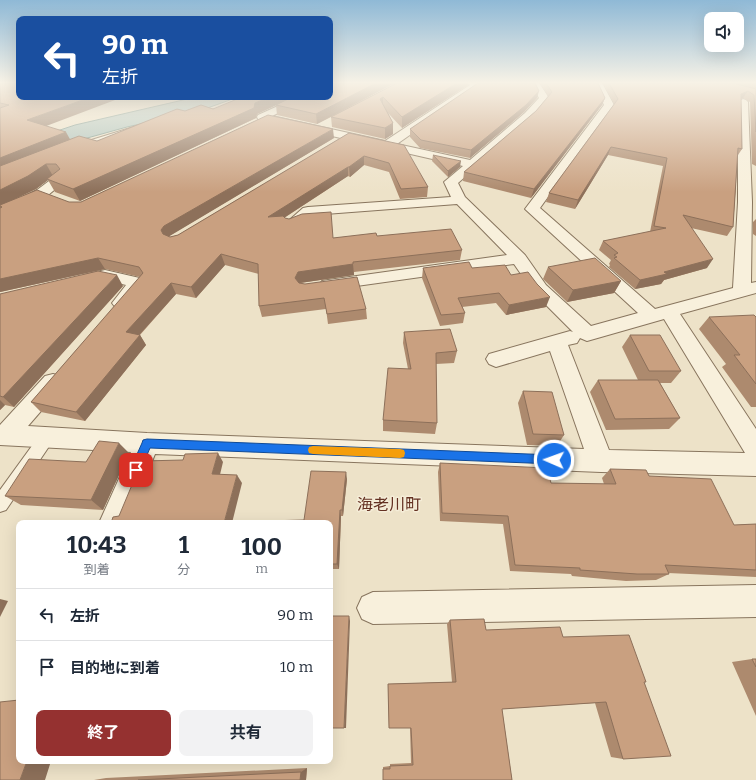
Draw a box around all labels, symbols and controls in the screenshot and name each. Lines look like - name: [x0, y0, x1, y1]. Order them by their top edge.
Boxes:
- map controls: [704, 12, 744, 52]
- button: sound: [704, 12, 744, 52]
- text: 90 m: [102, 28, 168, 61]
- icon: left: [36, 32, 88, 84]
- text: 左折: [102, 66, 138, 88]
- position arrow: [533, 439, 575, 481]
- pin: [119, 453, 153, 487]
- icon: arrive: [125, 459, 147, 481]
- district label: 海老川町: [357, 495, 421, 514]
- text: 10:43: [67, 531, 127, 559]
- text: 1: [179, 531, 189, 559]
- text: 100: [241, 533, 282, 561]
- text: m: [255, 561, 268, 576]
- text: 到着: [84, 562, 110, 577]
- text: 分: [177, 562, 190, 577]
- icon: left: [36, 604, 58, 626]
- text: 90 m: [277, 606, 313, 624]
- text: 左折: [70, 607, 100, 625]
- icon: arrive: [36, 656, 58, 678]
- text: 10 m: [280, 658, 313, 676]
- text: 目的地に到着: [70, 659, 160, 677]
- button: 終了: [36, 710, 171, 756]
- button: 共有: [179, 710, 313, 756]

